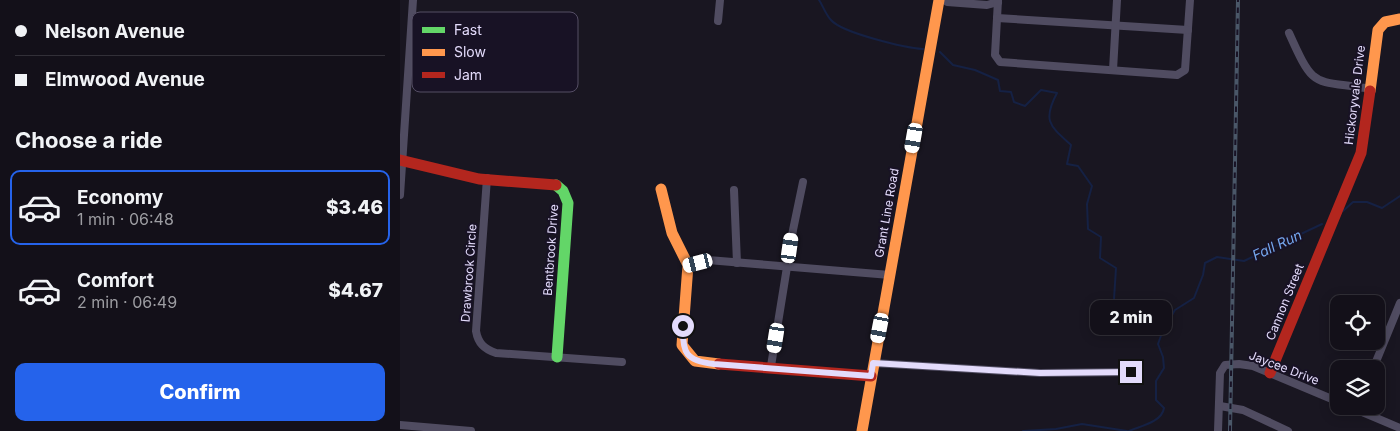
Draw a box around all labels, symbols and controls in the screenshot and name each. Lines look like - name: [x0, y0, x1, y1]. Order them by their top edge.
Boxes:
- legend: [412, 12, 578, 92]
- text: Nelson Avenue: [45, 20, 185, 43]
- text: Fast: [454, 21, 482, 38]
- text: Slow: [454, 43, 486, 60]
- street label: Hickoryvale Drive: [1341, 44, 1368, 146]
- text: Jam: [454, 66, 482, 83]
- text: Elmwood Avenue: [45, 68, 205, 91]
- car: [904, 122, 923, 154]
- text: Choose a ride: [15, 127, 163, 153]
- street label: Grant Line Road: [871, 167, 902, 259]
- icon: car: [17, 185, 62, 230]
- text: Economy: [77, 186, 163, 209]
- text: $3.46: [326, 196, 383, 219]
- street label: Bentbrook Drive: [540, 204, 561, 296]
- text: 1 min · 06:48: [77, 209, 174, 229]
- street label: Drawbrook Circle: [458, 223, 479, 323]
- water label: Fall Run: [1249, 226, 1304, 263]
- car: [780, 232, 799, 264]
- car: [681, 252, 714, 274]
- street label: Cannon Street: [1262, 261, 1307, 342]
- icon: car: [17, 268, 62, 313]
- text: Comfort: [77, 269, 154, 292]
- text: $4.67: [328, 279, 383, 302]
- text: 2 min · 06:49: [77, 292, 177, 312]
- map controls: [1330, 295, 1385, 415]
- button: locate: [1330, 295, 1385, 350]
- callout: 2 min: [1090, 300, 1172, 334]
- text: 2 min: [1109, 307, 1153, 327]
- car: [869, 312, 890, 344]
- route start: [672, 315, 694, 337]
- car: [766, 322, 785, 354]
- street label: Jaycee Drive: [1247, 347, 1321, 388]
- button: layers: [1330, 360, 1385, 415]
- route end: [1120, 361, 1142, 383]
- button: Confirm: [15, 363, 385, 421]

